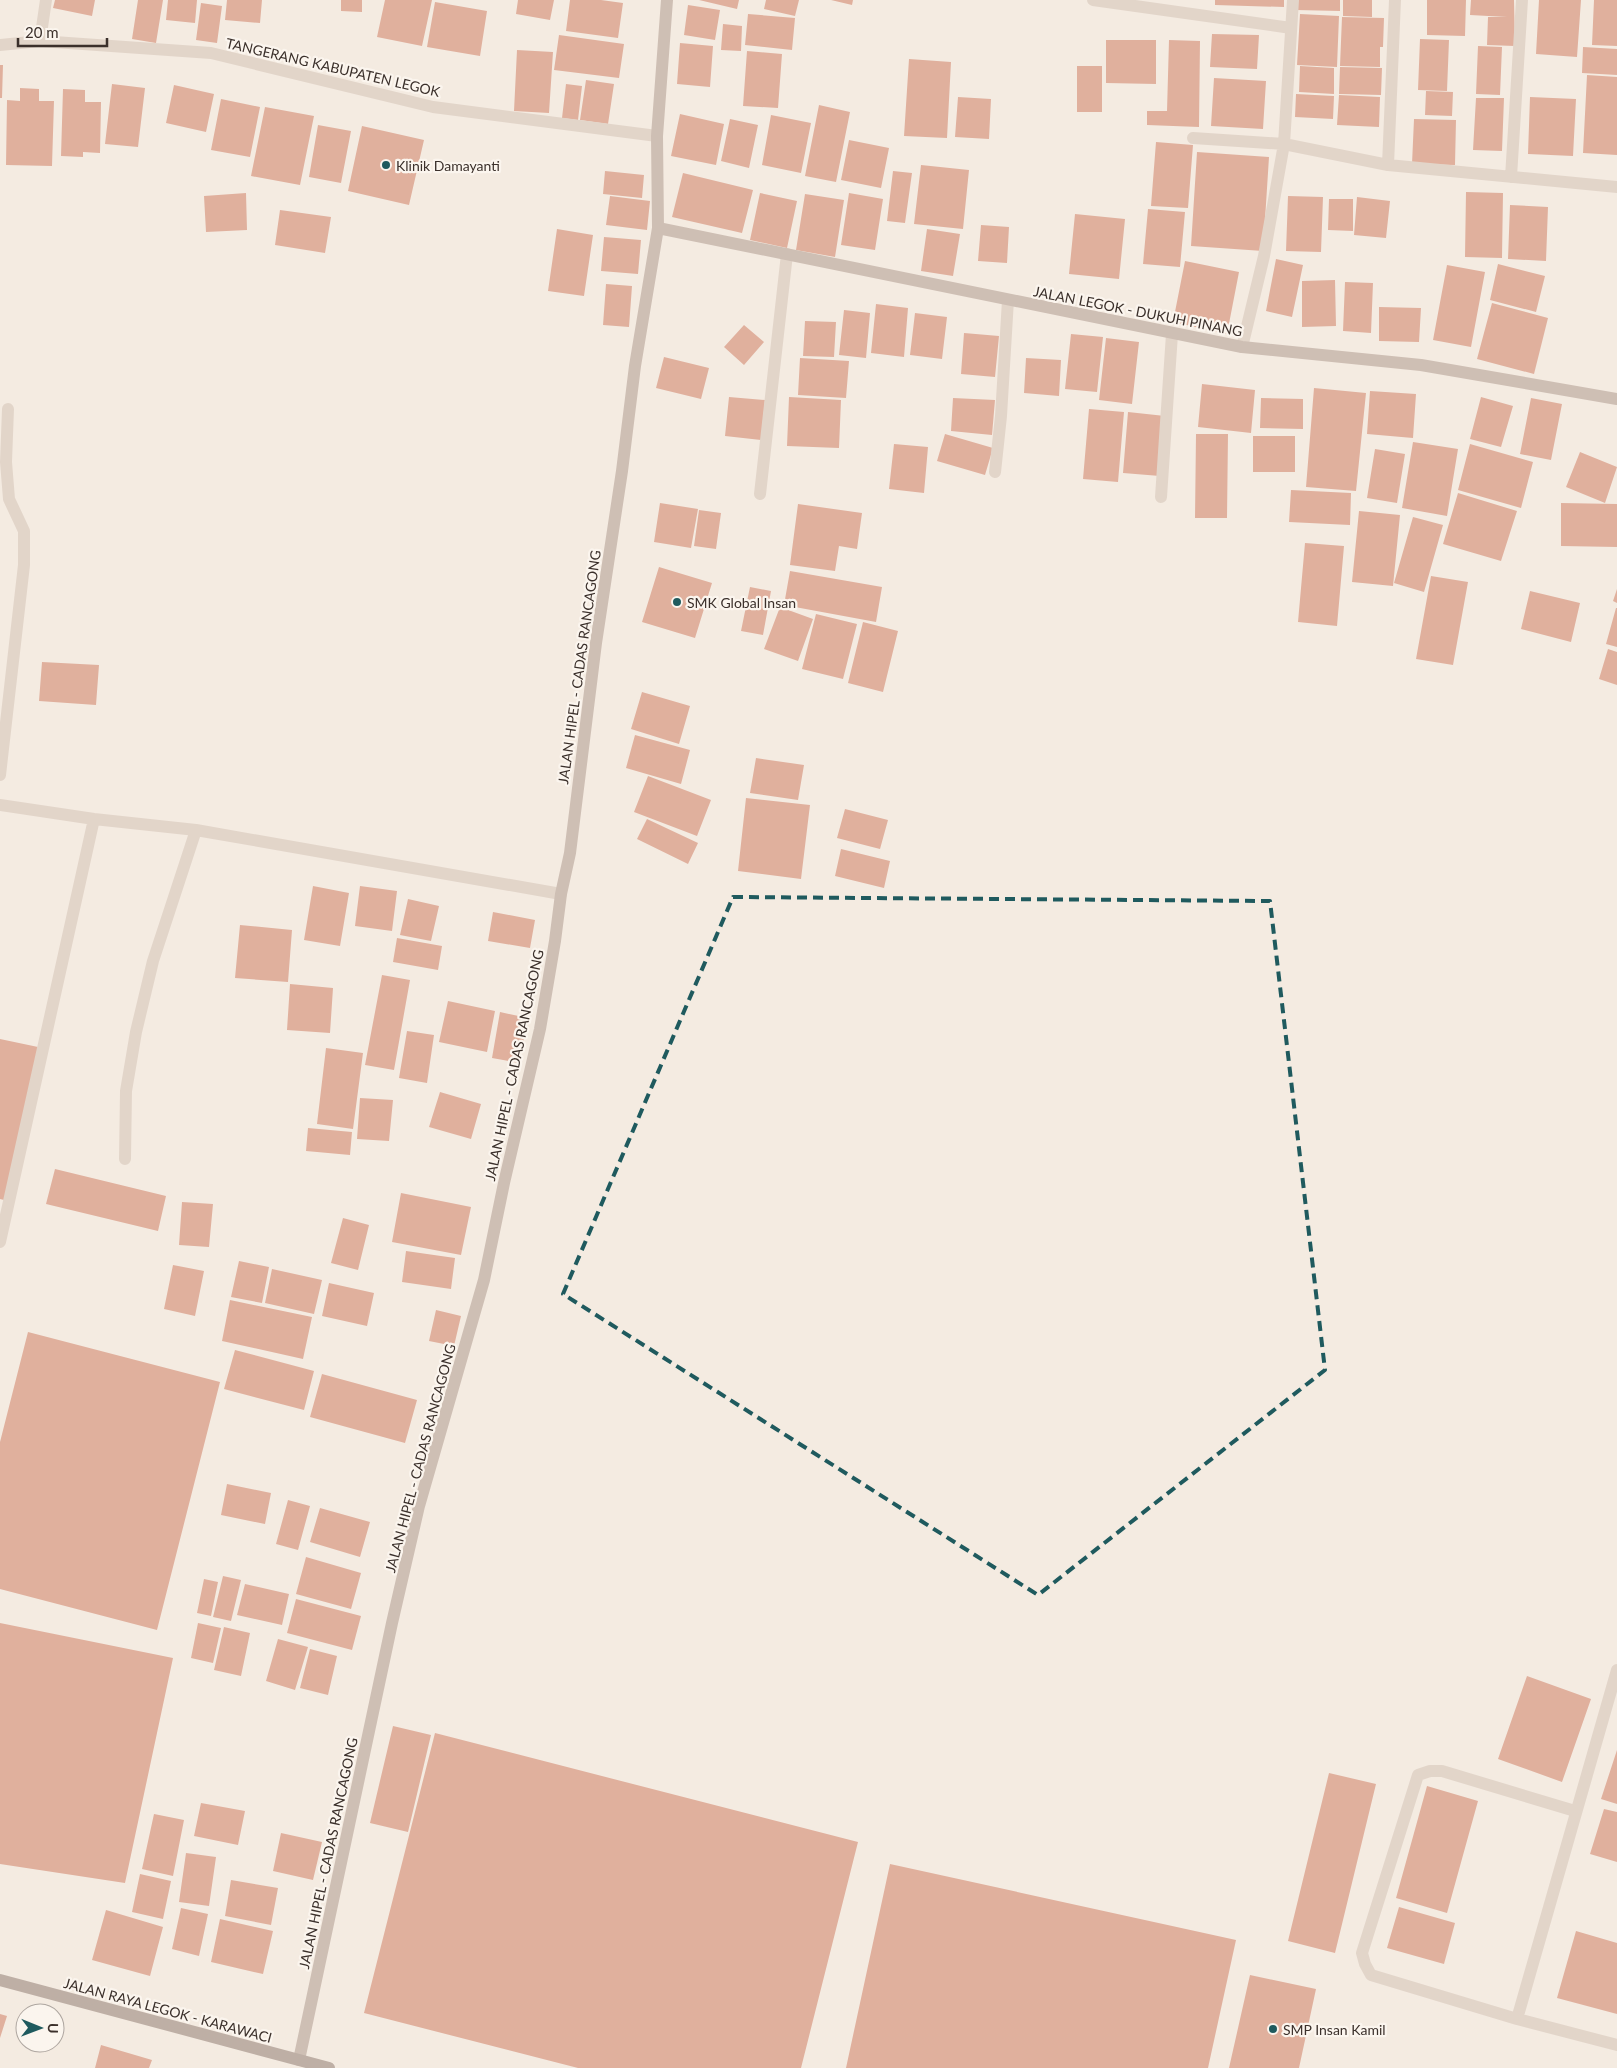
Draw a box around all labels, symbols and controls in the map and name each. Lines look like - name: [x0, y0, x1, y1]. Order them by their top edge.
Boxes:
- scale bar: [18, 15, 106, 47]
- text: 20 m: [25, 23, 59, 41]
- street label: TANGERANG KABUPATEN LEGOK: [224, 34, 442, 100]
- place label: Klinik Damayanti: [396, 157, 500, 174]
- marker: Klinik Damayanti: [380, 159, 392, 171]
- street label: JALAN LEGOK - DUKUH PINANG: [1032, 282, 1244, 340]
- street label: JALAN HIPEL - CADAS RANCAGONG: [554, 549, 604, 785]
- place label: SMK Global Insan: [687, 594, 796, 611]
- marker: SMK Global Insan: [671, 596, 683, 608]
- street label: JALAN HIPEL - CADAS RANCAGONG: [481, 948, 547, 1182]
- street label: JALAN HIPEL - CADAS RANCAGONG: [381, 1342, 459, 1574]
- street label: JALAN HIPEL - CADAS RANCAGONG: [295, 1736, 361, 1970]
- street label: JALAN RAYA LEGOK - KARAWACI: [62, 1974, 274, 2046]
- north arrow: [15, 2003, 65, 2053]
- place label: SMP Insan Kamil: [1283, 2021, 1386, 2038]
- text: U: [45, 2023, 62, 2034]
- marker: SMP Insan Kamil: [1267, 2023, 1279, 2035]

